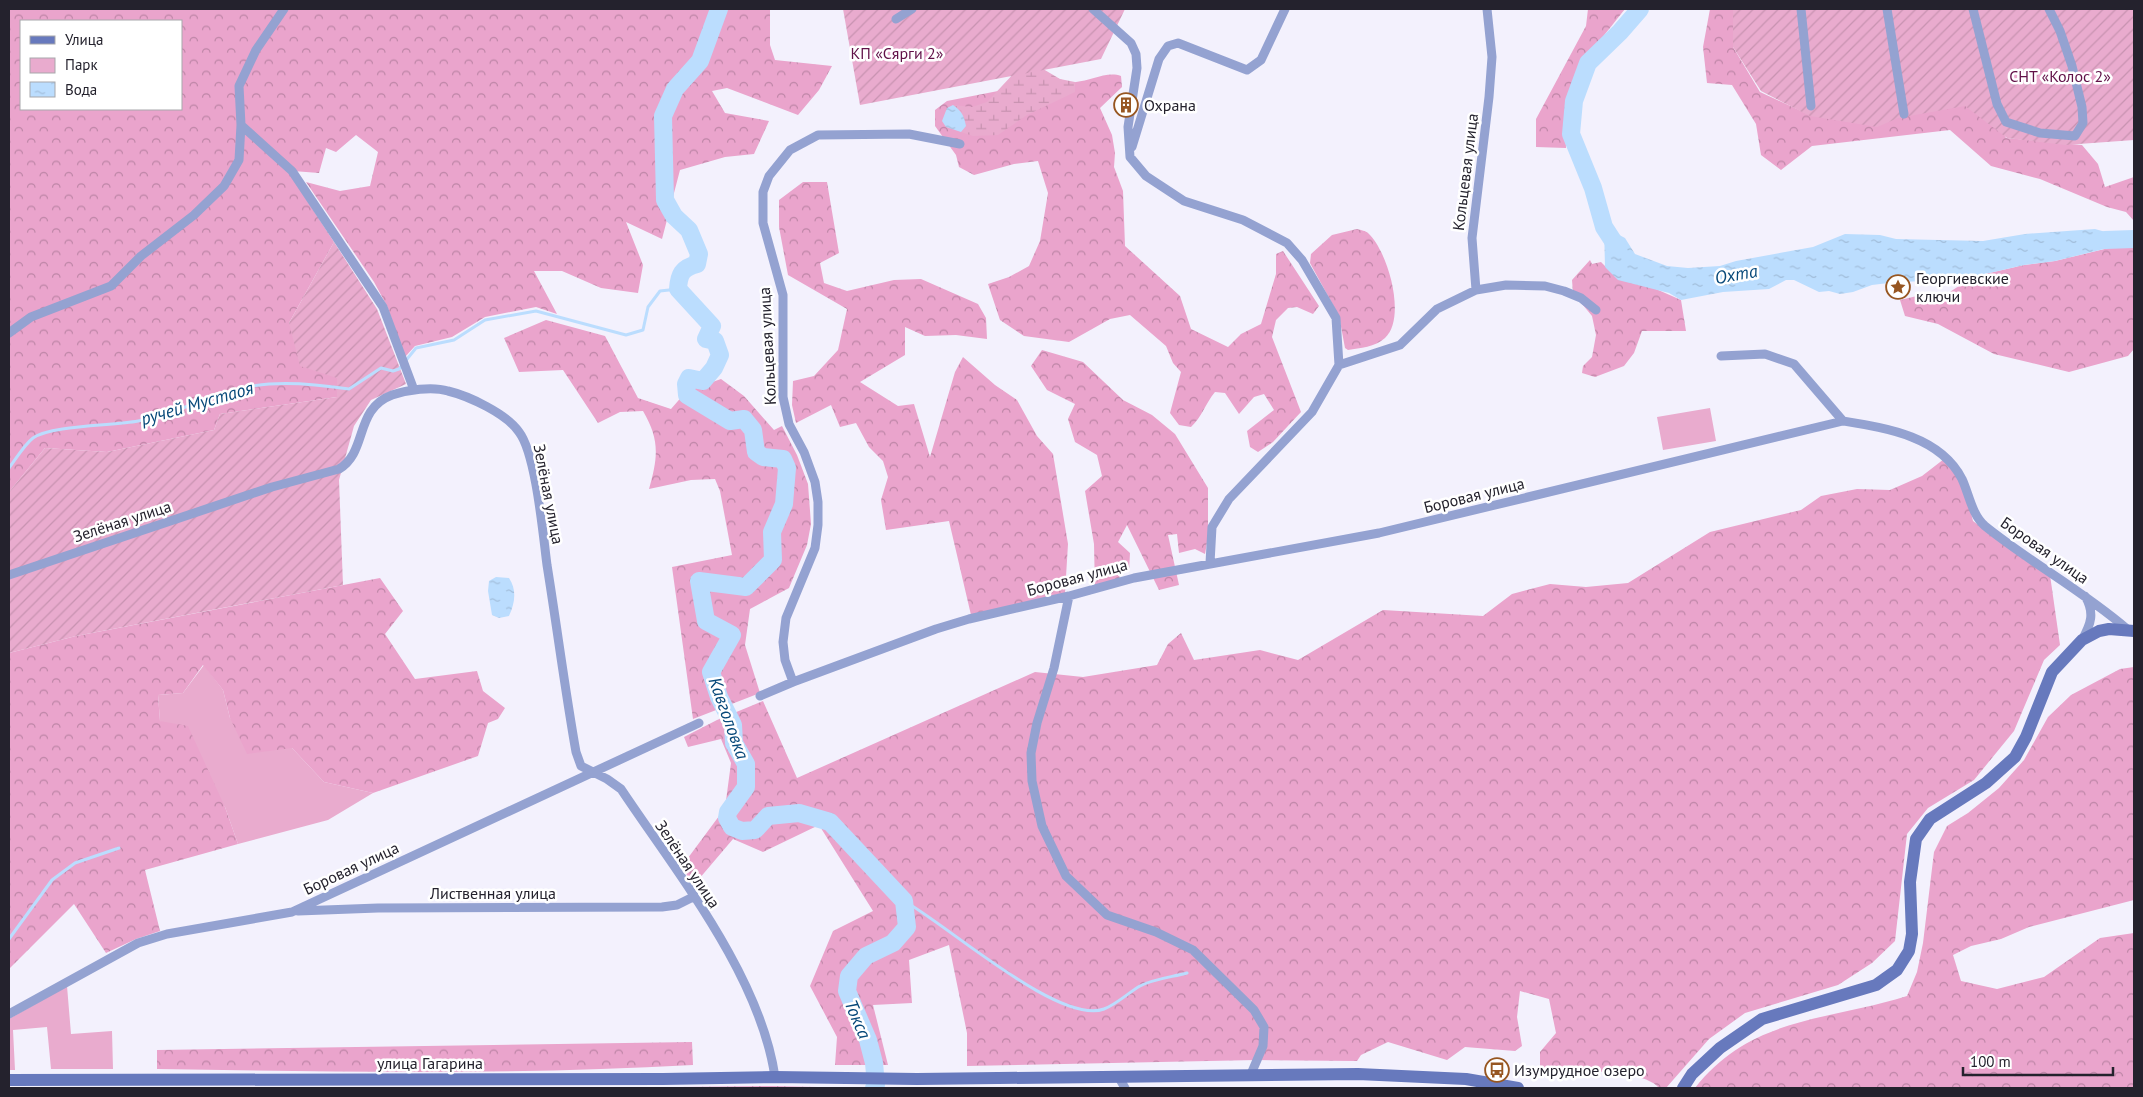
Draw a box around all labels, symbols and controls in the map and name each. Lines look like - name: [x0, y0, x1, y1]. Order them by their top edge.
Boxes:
- legend: [20, 20, 182, 110]
- text: Улица: [65, 30, 103, 49]
- park label: КП «Сярги 2»: [851, 43, 944, 63]
- text: Парк: [65, 55, 98, 74]
- park label: СНТ «Колос 2»: [2009, 66, 2111, 86]
- text: Вода: [65, 80, 97, 99]
- building icon: Охрана: [1113, 92, 1139, 118]
- place label: Охрана: [1144, 95, 1196, 115]
- street label: Кольцевая улица: [1448, 112, 1482, 232]
- water label: Охта: [1713, 259, 1759, 289]
- place label: Георгиевские ключи: [1916, 268, 2009, 306]
- place icon: Георгиевские ключи: [1885, 274, 1911, 300]
- street label: Кольцевая улица: [754, 287, 780, 405]
- water label: ручей Мустаоя: [137, 376, 257, 430]
- street label: Зелёная улица: [529, 442, 569, 546]
- street label: Боровая улица: [1422, 473, 1526, 517]
- street label: Зелёная улица: [71, 496, 173, 546]
- street label: Боровая улица: [1997, 512, 2093, 588]
- street label: Боровая улица: [1025, 554, 1129, 600]
- water label: Кавголовка: [704, 674, 755, 762]
- street label: Зелёная улица: [651, 816, 725, 912]
- street label: Боровая улица: [300, 837, 402, 899]
- street label: Лиственная улица: [429, 883, 556, 903]
- water label: Токса: [840, 996, 877, 1042]
- scale bar: [1963, 1044, 2113, 1076]
- text: 100 m: [1970, 1052, 2011, 1071]
- street label: улица Гагарина: [377, 1053, 483, 1073]
- bus stop icon: Изумрудное озеро: [1484, 1057, 1510, 1083]
- place label: Изумрудное озеро: [1514, 1060, 1645, 1080]

